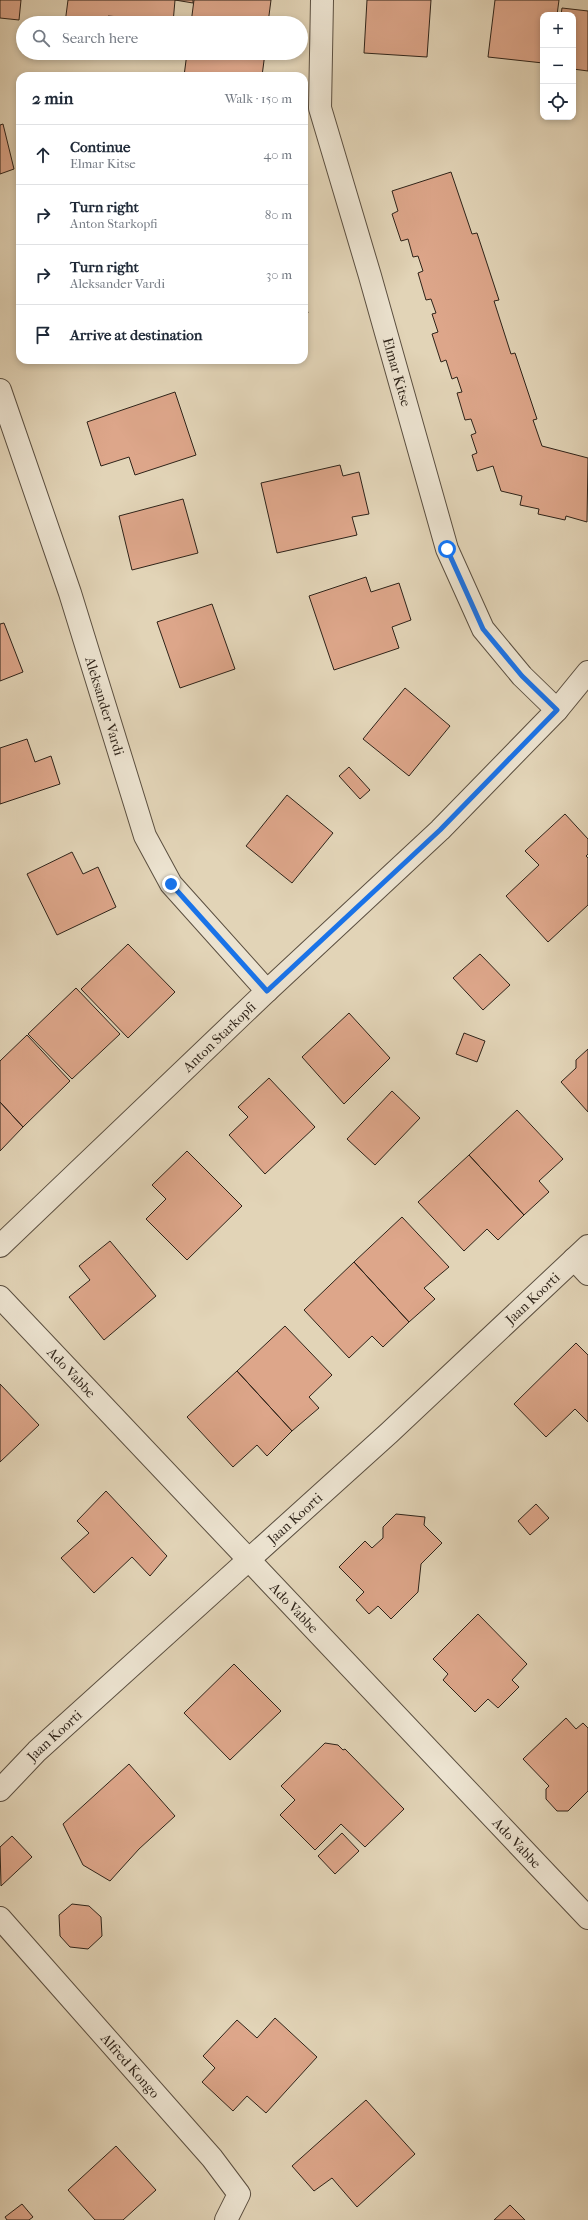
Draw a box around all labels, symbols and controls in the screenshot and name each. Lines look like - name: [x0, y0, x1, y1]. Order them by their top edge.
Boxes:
- map controls: [540, 12, 576, 120]
- button: +: [540, 12, 576, 48]
- search box: [16, 16, 308, 60]
- icon: search: [30, 27, 52, 49]
- text: Search here: [62, 29, 138, 47]
- button: −: [540, 48, 576, 84]
- button: locate: [540, 84, 576, 120]
- text: 2 min: [32, 88, 73, 108]
- text: Walk · 150 m: [225, 91, 292, 106]
- text: Continue: [70, 138, 130, 156]
- icon: ahead: [32, 144, 54, 166]
- text: 40 m: [264, 147, 292, 162]
- text: Elmar Kitse: [70, 156, 136, 171]
- text: Turn right: [70, 198, 139, 216]
- icon: right: [32, 204, 54, 226]
- text: 80 m: [265, 207, 292, 222]
- text: Anton Starkopfi: [70, 216, 158, 231]
- text: Turn right: [70, 258, 139, 276]
- icon: right: [32, 264, 54, 286]
- text: 30 m: [266, 267, 292, 282]
- text: Aleksander Vardi: [70, 276, 165, 291]
- icon: arrive: [32, 324, 54, 346]
- text: Arrive at destination: [70, 326, 202, 344]
- street label: Elmar Kitse: [379, 336, 414, 409]
- route start: [438, 540, 456, 558]
- street label: Aleksander Vardi: [81, 654, 128, 758]
- route end: [162, 875, 180, 893]
- street label: Anton Starkopfi: [179, 998, 260, 1077]
- street label: Jaan Koorti: [501, 1269, 564, 1329]
- street label: Ado Vabbe: [43, 1343, 99, 1402]
- street label: Jaan Koorti: [263, 1489, 326, 1548]
- street label: Ado Vabbe: [265, 1579, 322, 1637]
- street label: Jaan Koorti: [23, 1707, 86, 1766]
- street label: Ado Vabbe: [488, 1814, 545, 1872]
- street label: Alfred Kongo: [96, 2029, 163, 2102]

